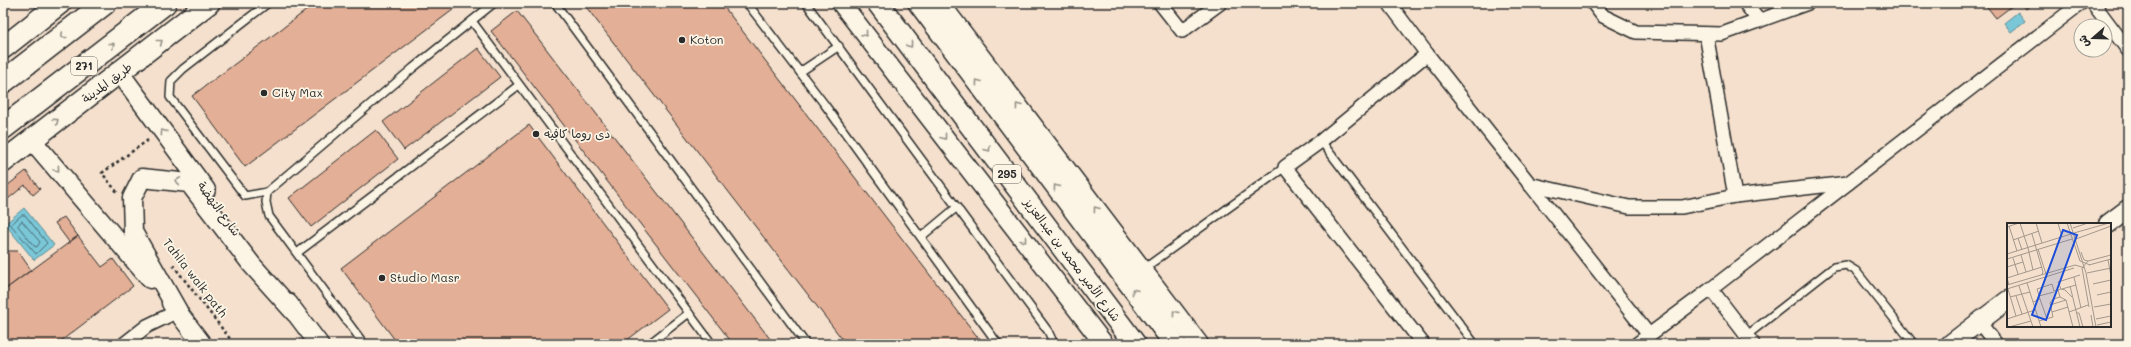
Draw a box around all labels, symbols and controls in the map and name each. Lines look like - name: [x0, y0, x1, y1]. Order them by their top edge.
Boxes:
- north arrow: [2073, 18, 2113, 58]
- one-way arrow: [860, 29, 867, 36]
- one-way arrow: [60, 31, 67, 38]
- place label: Koton: [690, 31, 723, 47]
- text: ش: [2074, 33, 2092, 50]
- marker: Koton: [677, 35, 687, 45]
- one-way arrow: [155, 40, 162, 47]
- one-way arrow: [905, 41, 912, 48]
- one-way arrow: [107, 42, 114, 49]
- road number: 271: [71, 57, 97, 75]
- street label: طريق المدينة: [78, 58, 135, 106]
- one-way arrow: [976, 80, 983, 87]
- place label: City Max: [272, 84, 323, 100]
- marker: City Max: [259, 88, 269, 98]
- one-way arrow: [1016, 103, 1023, 110]
- one-way arrow: [52, 118, 59, 126]
- place label: دى روما كافيه: [544, 125, 610, 142]
- one-way arrow: [160, 129, 168, 136]
- marker: دى روما كافيه: [531, 129, 541, 139]
- one-way arrow: [940, 132, 947, 139]
- one-way arrow: [984, 145, 991, 152]
- one-way arrow: [52, 164, 59, 172]
- road number: 295: [993, 165, 1021, 183]
- one-way arrow: [175, 177, 181, 186]
- street label: شارع النهضة: [193, 178, 245, 240]
- one-way arrow: [1054, 184, 1061, 191]
- street label: شارع الأمير محمد بن عبدالعزيز: [1019, 194, 1124, 326]
- one-way arrow: [1094, 207, 1101, 214]
- inset map: [2007, 223, 2111, 327]
- street label: Tahlia walk path: [160, 235, 232, 320]
- one-way arrow: [1019, 236, 1026, 243]
- place label: Studio Masr: [390, 269, 460, 285]
- marker: Studio Masr: [377, 273, 387, 283]
- one-way arrow: [1132, 288, 1139, 295]
- one-way arrow: [1172, 310, 1180, 317]

